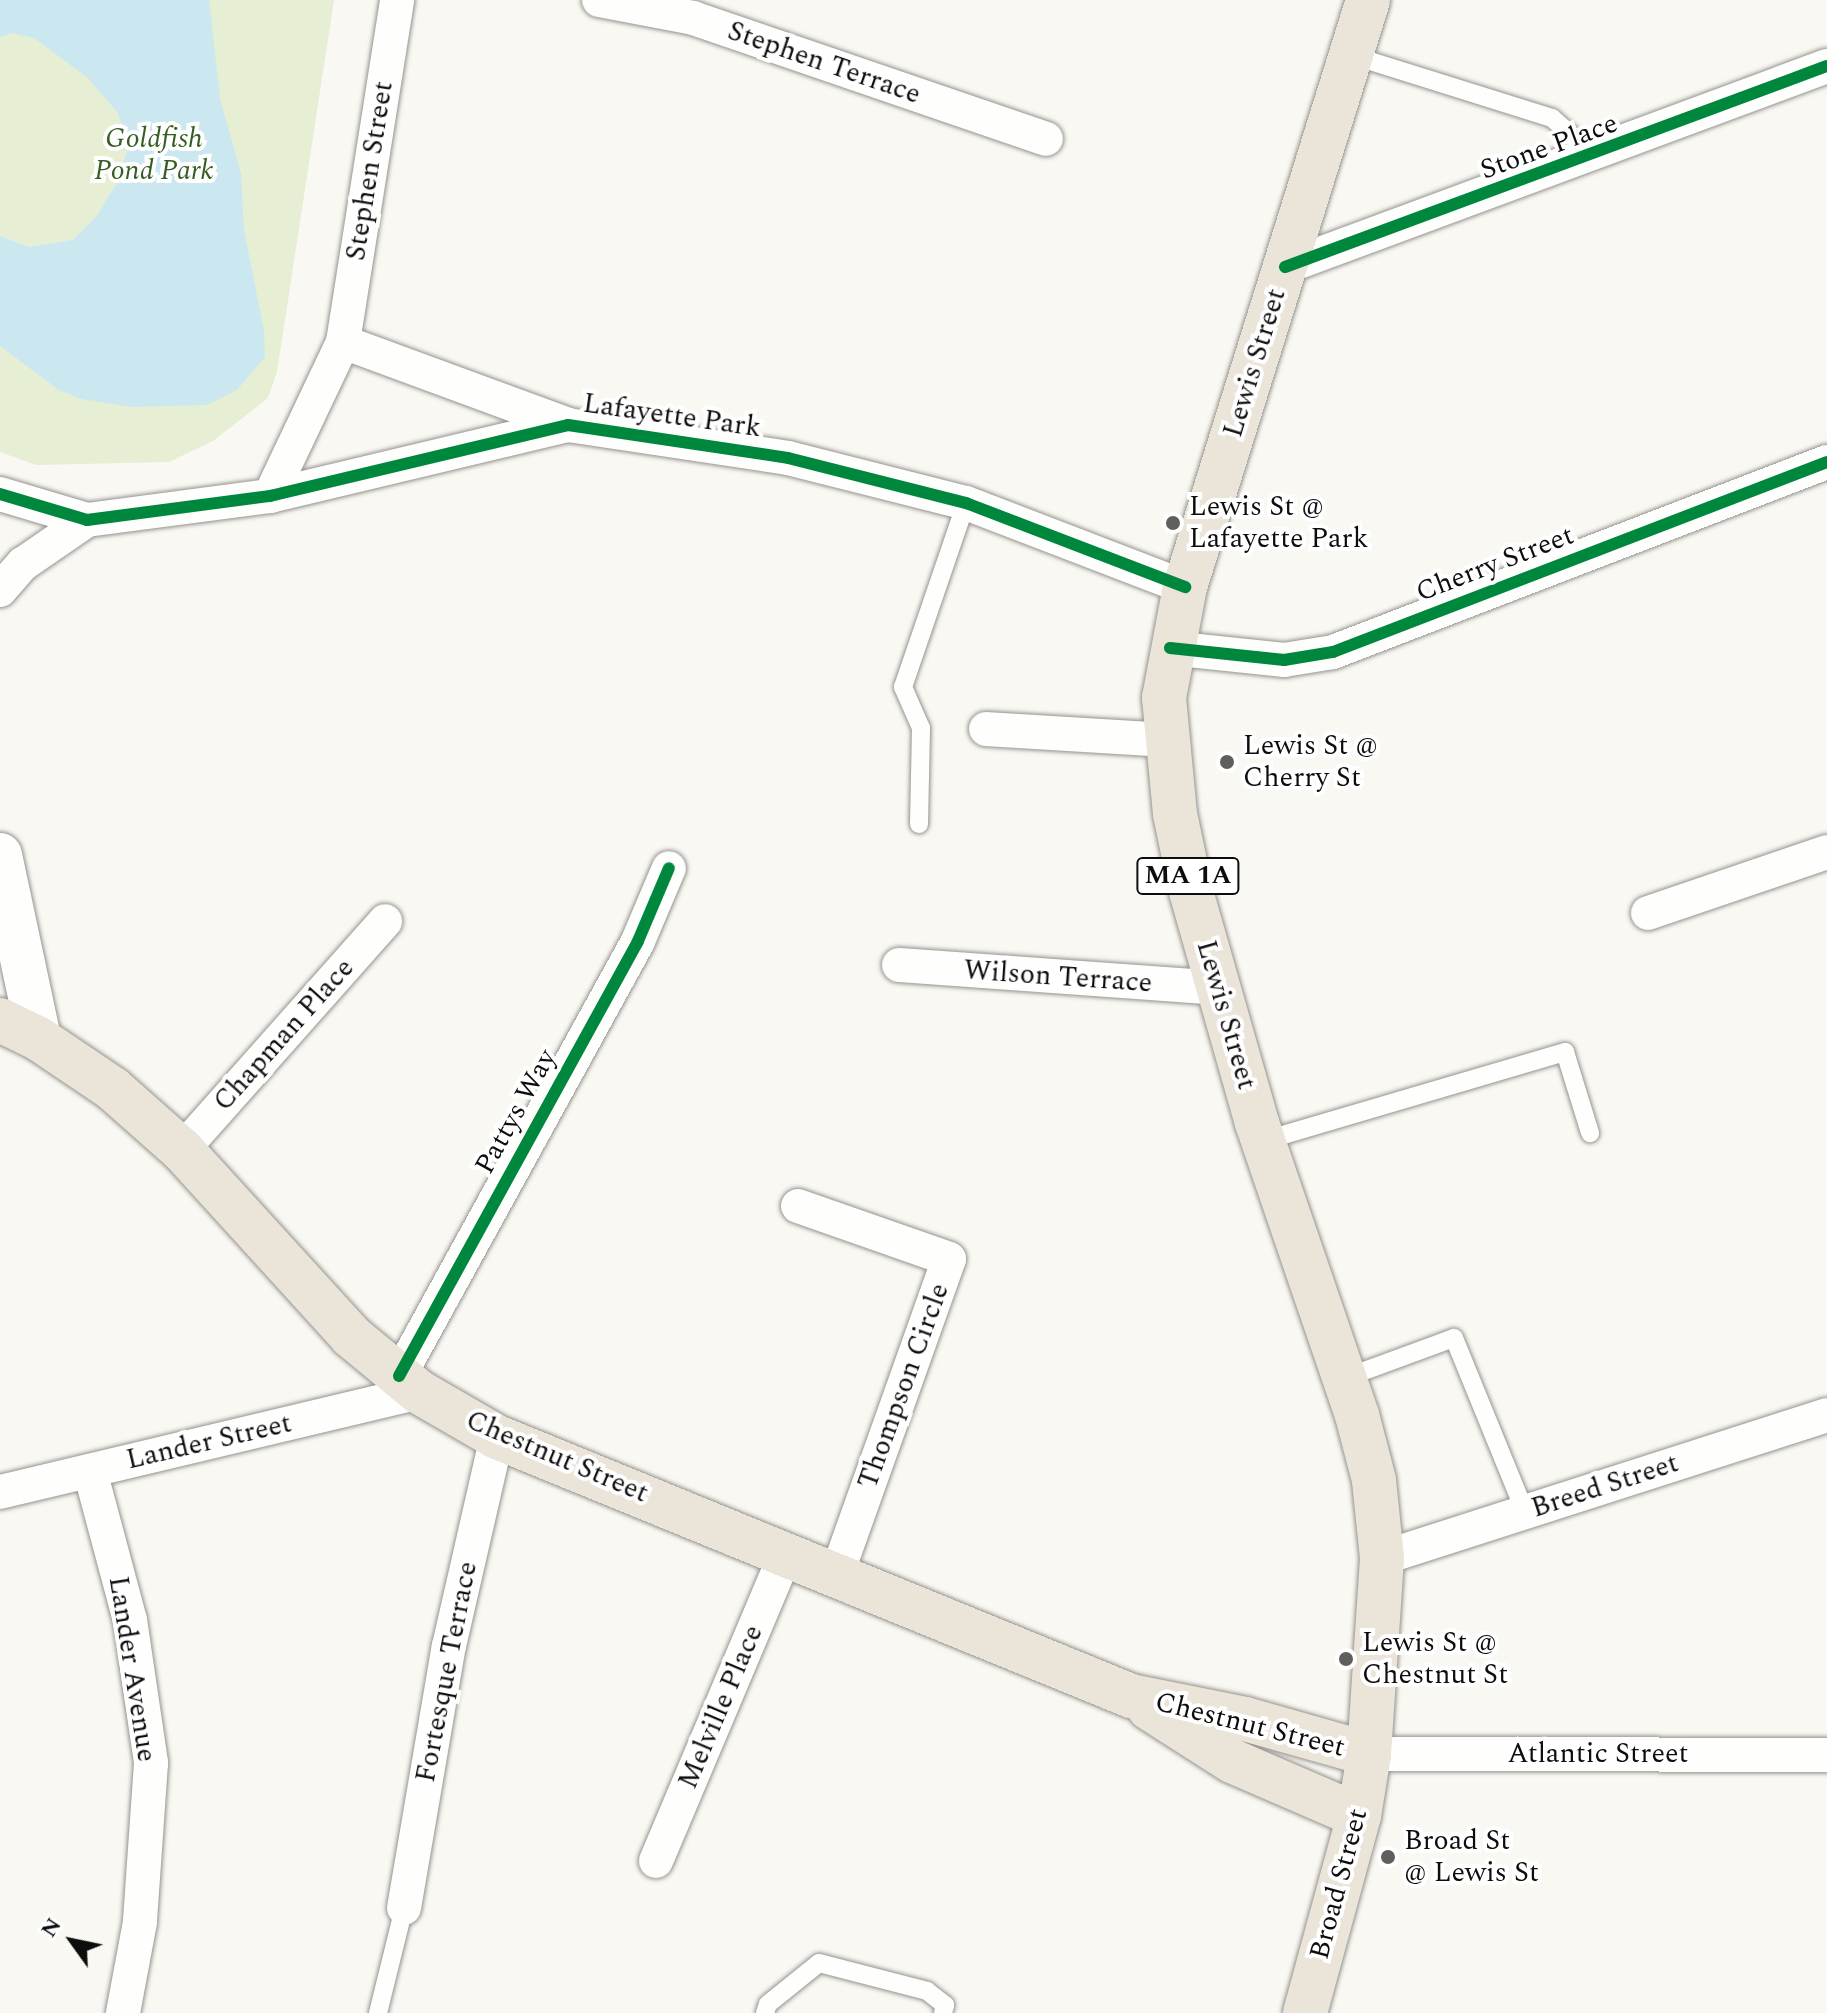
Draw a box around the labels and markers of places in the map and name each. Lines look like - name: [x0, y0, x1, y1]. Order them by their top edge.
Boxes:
- place label: Lewis St @ Lafayette Park: [1189, 490, 1368, 556]
- marker: Lewis St @ Lafayette Park: [1164, 514, 1182, 532]
- place label: Lewis St @ Cherry St: [1243, 729, 1378, 795]
- marker: Lewis St @ Cherry St: [1218, 753, 1236, 771]
- place label: Lewis St @ Chestnut St: [1362, 1626, 1508, 1692]
- marker: Lewis St @ Chestnut St: [1337, 1650, 1355, 1668]
- place label: Broad St @ Lewis St: [1404, 1824, 1539, 1890]
- marker: Broad St @ Lewis St: [1379, 1848, 1397, 1866]

